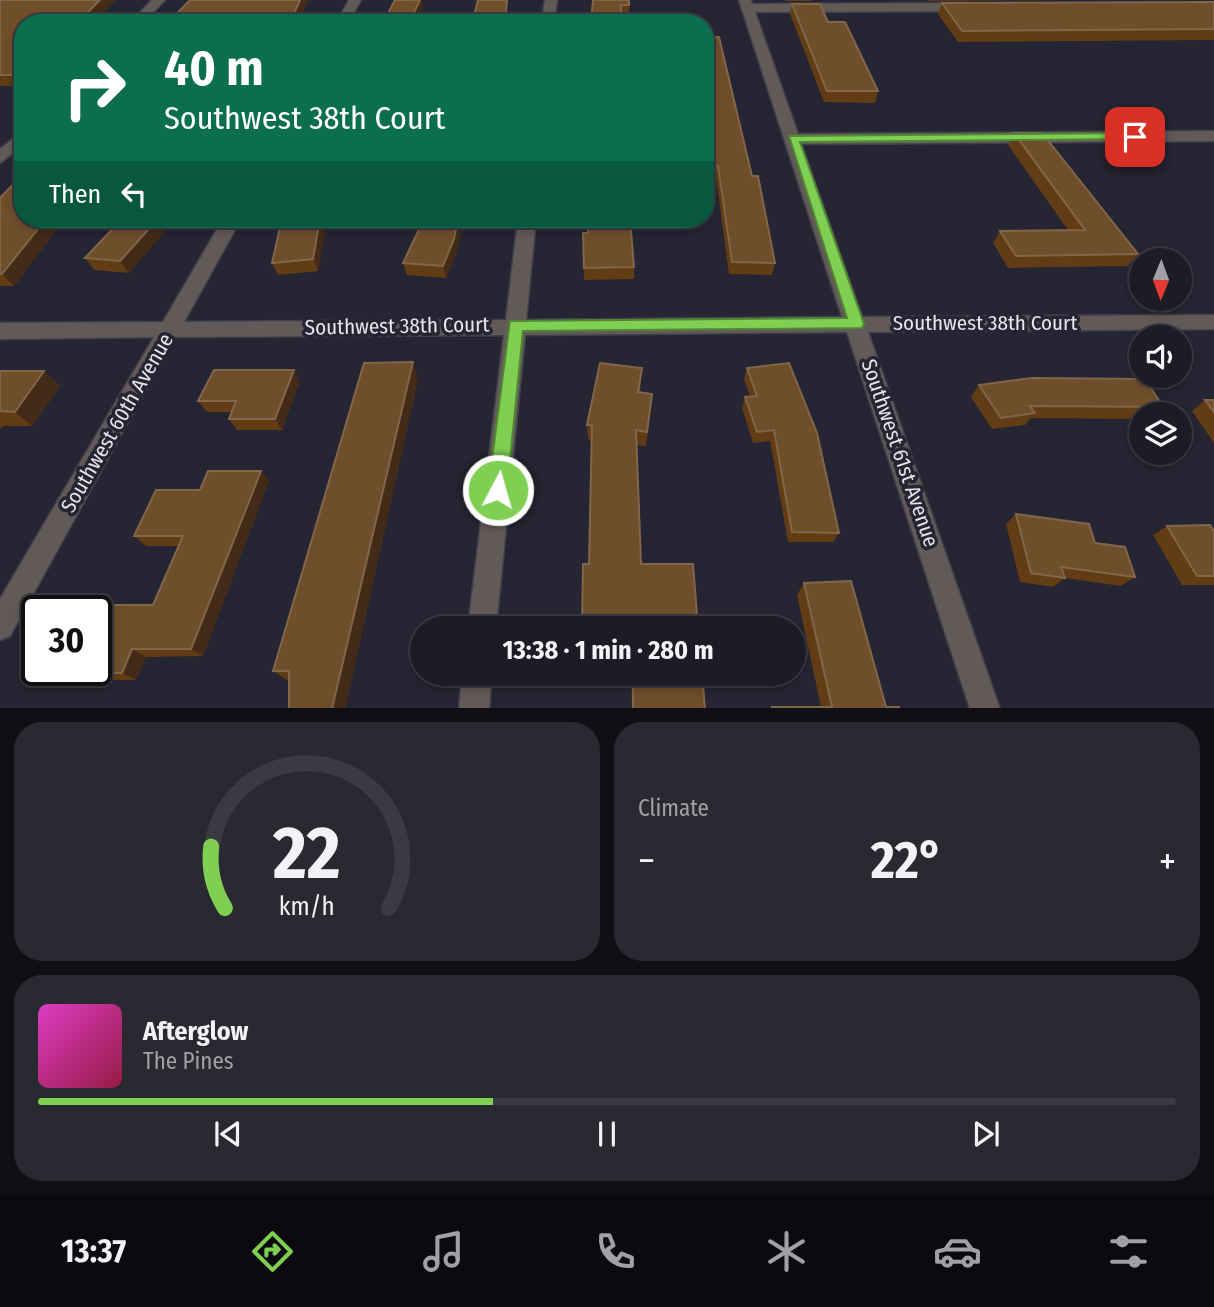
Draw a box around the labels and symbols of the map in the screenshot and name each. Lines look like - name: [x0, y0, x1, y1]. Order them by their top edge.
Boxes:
- pin: [1105, 107, 1165, 167]
- north arrow: [1129, 248, 1192, 312]
- street label: Southwest 38th Court: [893, 310, 1077, 336]
- street label: Southwest 38th Court: [304, 311, 490, 341]
- street label: Southwest 60th Avenue: [55, 329, 179, 517]
- street label: Southwest 61st Avenue: [856, 356, 944, 550]
- position arrow: [461, 453, 535, 527]
- speed limit sign: 30: [21, 595, 112, 686]

